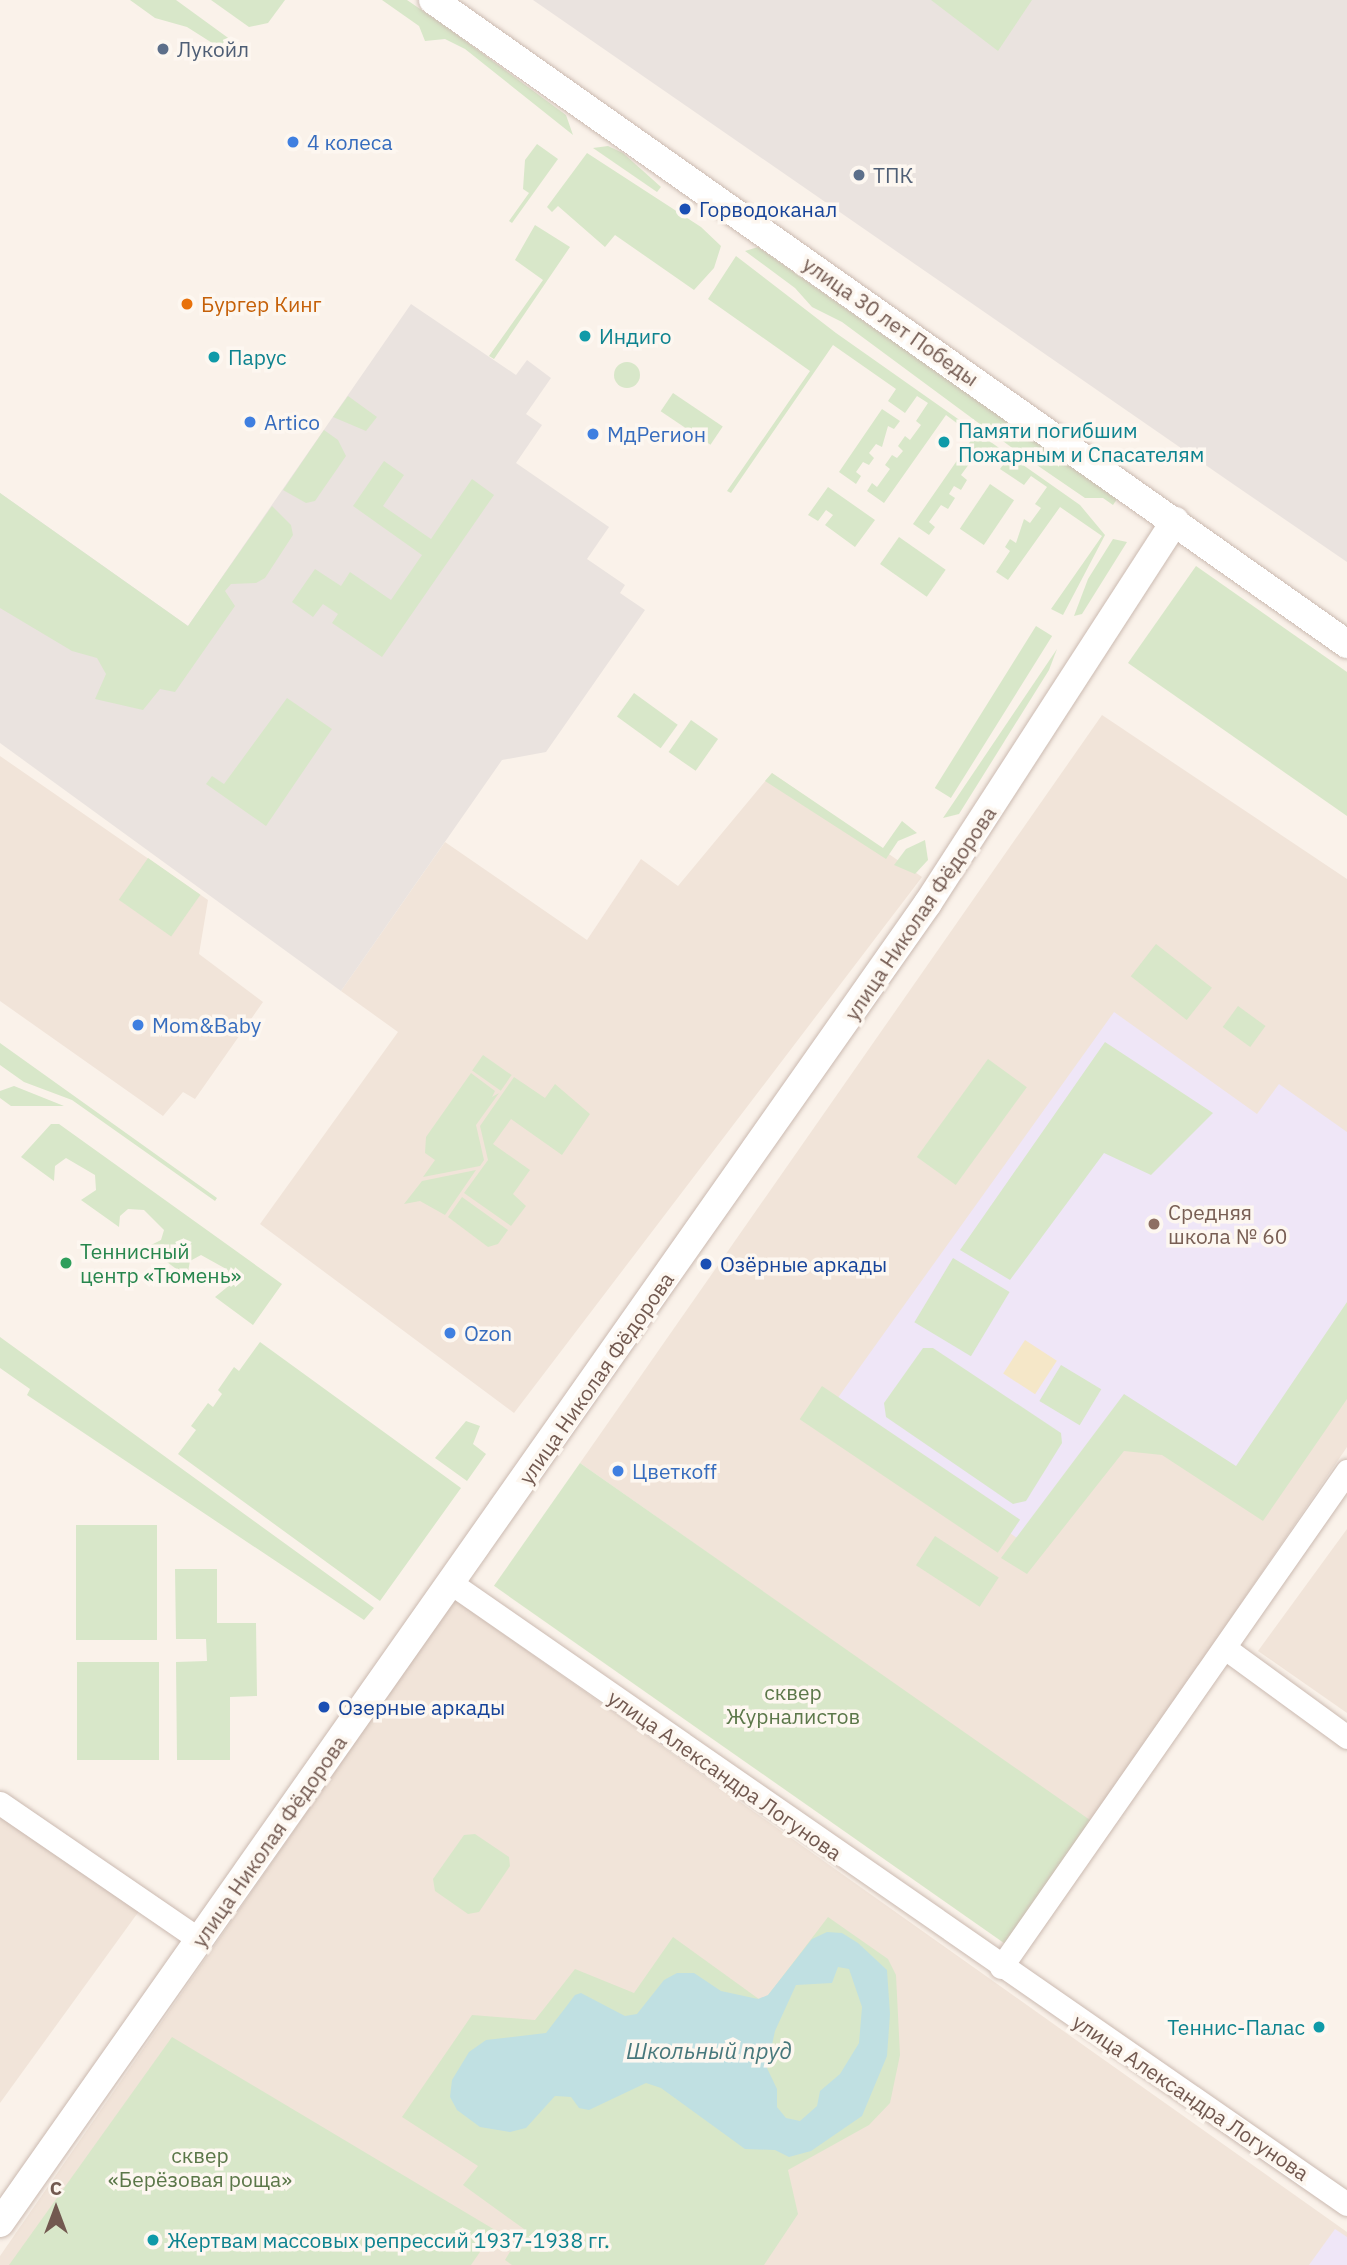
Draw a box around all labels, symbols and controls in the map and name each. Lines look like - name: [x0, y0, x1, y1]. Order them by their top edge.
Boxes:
- place label: Лукойл: [177, 36, 249, 62]
- marker: Лукойл: [155, 41, 171, 57]
- place label: 4 колеса: [307, 129, 393, 155]
- marker: 4 колеса: [285, 134, 301, 150]
- place label: ТПК: [873, 162, 913, 188]
- marker: ТПК: [851, 167, 867, 183]
- place label: Горводоканал: [699, 196, 837, 222]
- marker: Горводоканал: [677, 201, 693, 217]
- street label: улица 30 лет Победы: [798, 251, 984, 391]
- place label: Бургер Кинг: [201, 291, 322, 317]
- marker: Бургер Кинг: [179, 296, 195, 312]
- place label: Индиго: [599, 323, 672, 349]
- marker: Индиго: [577, 328, 593, 344]
- place label: Парус: [228, 344, 287, 370]
- marker: Парус: [206, 349, 222, 365]
- place label: Artico: [264, 409, 320, 435]
- marker: Artico: [242, 414, 258, 430]
- place label: Памяти погибшим Пожарным и Спасателям: [958, 417, 1204, 467]
- place label: МдРегион: [607, 421, 706, 447]
- marker: МдРегион: [585, 426, 601, 442]
- marker: Памяти погибшим Пожарным и Спасателям: [936, 434, 952, 450]
- street label: улица Николая Фёдорова: [839, 801, 1001, 1025]
- place label: Mom&Baby: [152, 1012, 261, 1038]
- marker: Mom&Baby: [130, 1017, 146, 1033]
- place label: Средняя школа № 60: [1168, 1199, 1287, 1249]
- marker: Средняя школа № 60: [1146, 1216, 1162, 1232]
- place label: Теннисный центр «Тюмень»: [80, 1238, 241, 1288]
- place label: Озёрные аркады: [720, 1251, 887, 1277]
- marker: Теннисный центр «Тюмень»: [58, 1255, 74, 1271]
- marker: Озёрные аркады: [698, 1256, 714, 1272]
- street label: улица Николая Фёдорова: [513, 1267, 679, 1489]
- place label: Ozon: [464, 1320, 512, 1346]
- marker: Ozon: [442, 1325, 458, 1341]
- place label: Цветкоff: [632, 1458, 717, 1484]
- marker: Цветкоff: [610, 1463, 626, 1479]
- park label: сквер Журналистов: [726, 1679, 860, 1729]
- street label: улица Александра Логунова: [603, 1685, 847, 1865]
- place label: Озерные аркады: [338, 1694, 505, 1720]
- marker: Озерные аркады: [316, 1699, 332, 1715]
- street label: улица Николая Фёдорова: [186, 1730, 352, 1952]
- street label: улица Александра Логунова: [1068, 2008, 1314, 2186]
- place label: Теннис-Палас: [1167, 2014, 1305, 2040]
- marker: Теннис-Палас: [1311, 2019, 1327, 2035]
- water label: Школьный пруд: [626, 2036, 792, 2064]
- park label: сквер «Берёзовая роща»: [108, 2142, 292, 2192]
- north arrow: [21, 2174, 91, 2244]
- text: С: [50, 2176, 62, 2200]
- place label: Жертвам массовых репрессий 1937-1938 гг.: [167, 2227, 610, 2253]
- marker: Жертвам массовых репрессий 1937-1938 гг.: [145, 2232, 161, 2248]

